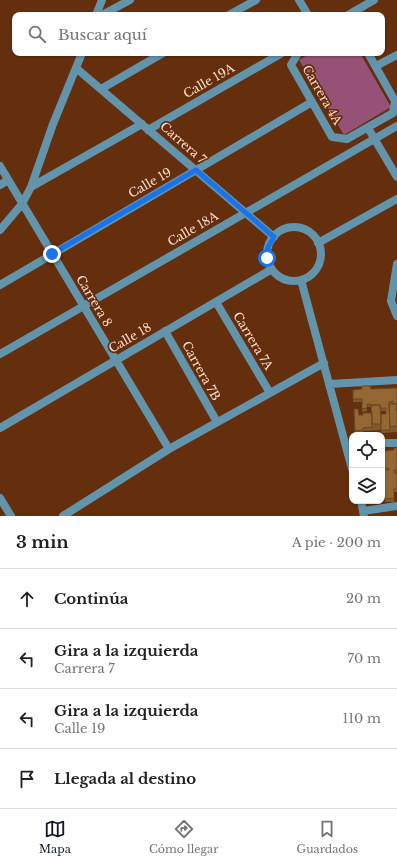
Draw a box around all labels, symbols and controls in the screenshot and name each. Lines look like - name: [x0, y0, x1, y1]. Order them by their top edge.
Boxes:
- search box: [12, 12, 385, 56]
- icon: search: [26, 23, 48, 45]
- text: Buscar aquí: [58, 25, 147, 44]
- street label: Calle 19A: [181, 60, 238, 101]
- street label: Carrera 4A: [299, 62, 346, 128]
- street label: Carrera 7: [157, 119, 210, 167]
- street label: Calle 19: [125, 164, 174, 201]
- street label: Calle 18A: [165, 208, 222, 249]
- route end: [43, 245, 61, 263]
- route start: [258, 249, 276, 267]
- street label: Carrera 8: [73, 272, 116, 329]
- street label: Carrera 7A: [230, 309, 277, 373]
- street label: Calle 18: [106, 319, 154, 356]
- street label: Carrera 7B: [179, 339, 224, 403]
- map controls: [349, 432, 385, 504]
- button: locate: [349, 432, 385, 468]
- button: layers: [349, 468, 385, 504]
- text: 3 min: [16, 532, 69, 553]
- text: A pie · 200 m: [292, 534, 381, 551]
- icon: ahead: [16, 588, 38, 610]
- text: Continúa: [54, 589, 128, 608]
- text: 20 m: [346, 590, 381, 607]
- text: Gira a la izquierda: [54, 641, 198, 660]
- icon: left: [16, 648, 38, 670]
- text: 70 m: [348, 650, 381, 667]
- text: Carrera 7: [54, 660, 115, 677]
- text: Gira a la izquierda: [54, 701, 198, 720]
- icon: left: [16, 708, 38, 730]
- text: 110 m: [342, 710, 381, 727]
- text: Calle 19: [54, 720, 105, 737]
- icon: arrive: [16, 768, 38, 790]
- text: Llegada al destino: [54, 769, 196, 788]
- tab: Mapa: [39, 818, 71, 856]
- tab: Cómo llegar: [149, 818, 218, 856]
- tab: Guardados: [297, 818, 358, 856]

